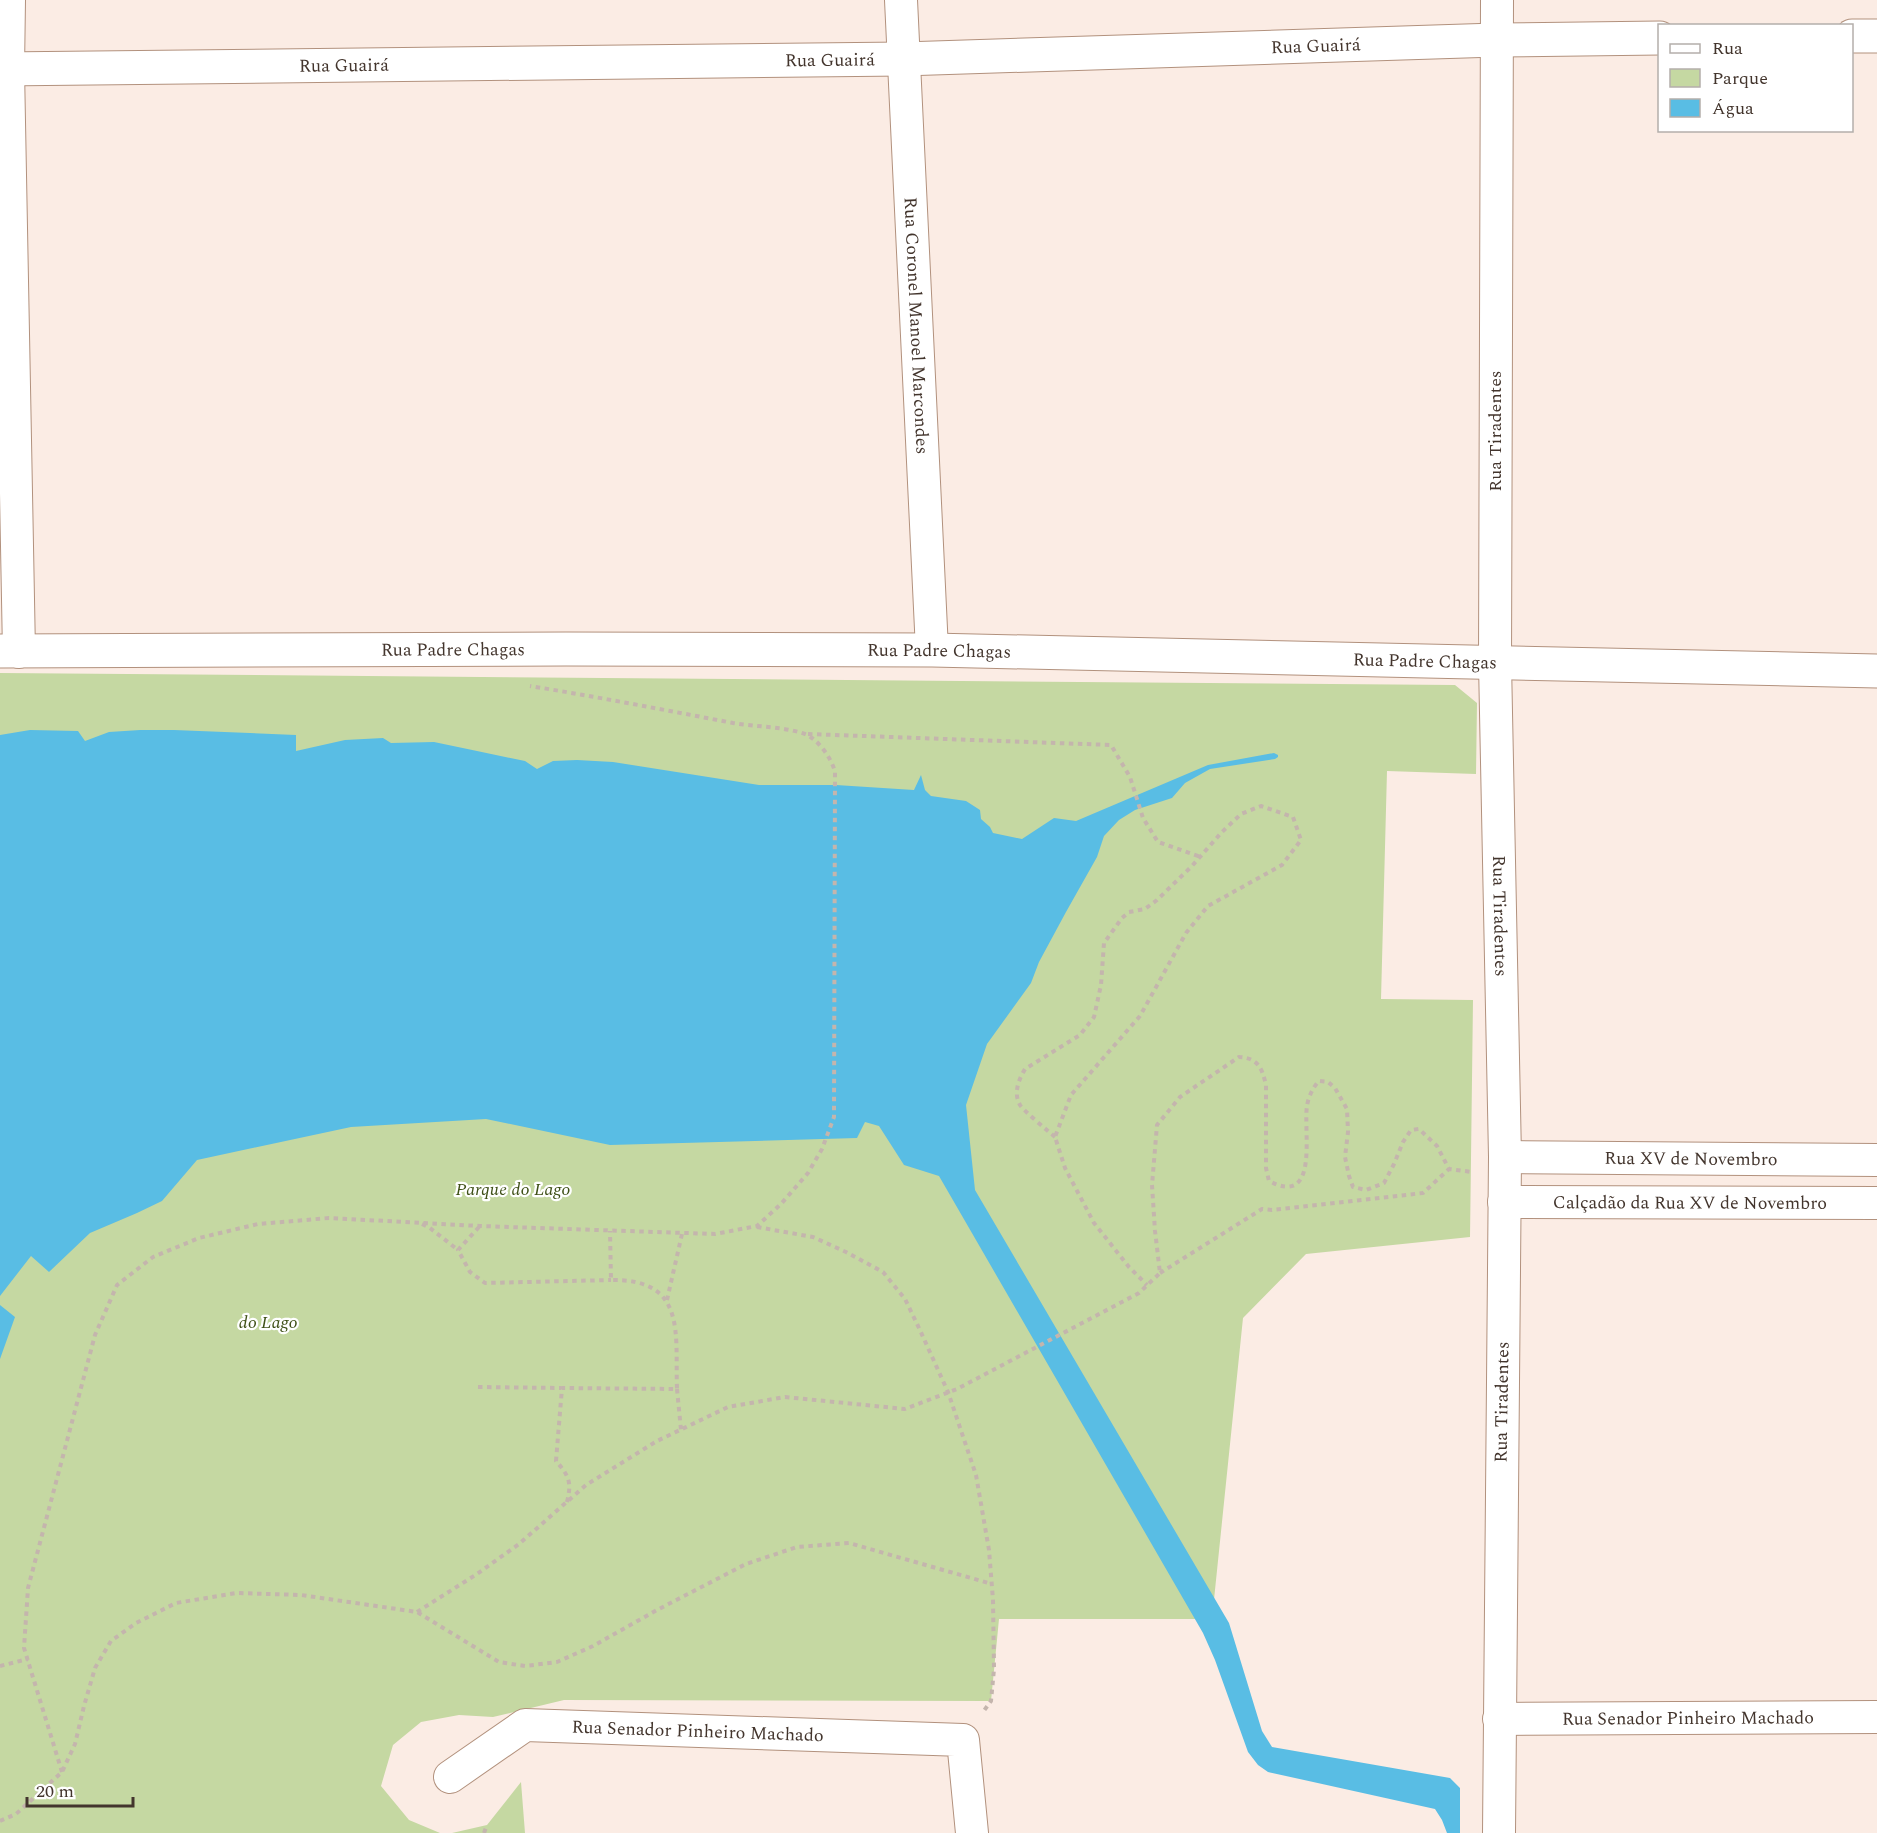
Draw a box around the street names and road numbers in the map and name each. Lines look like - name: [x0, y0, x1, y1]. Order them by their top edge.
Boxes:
- street label: Rua Guairá: [1270, 31, 1361, 61]
- street label: Rua Guairá: [785, 46, 875, 74]
- street label: Rua Guairá: [299, 51, 389, 79]
- street label: Rua Coronel Manoel Marcondes: [897, 196, 936, 455]
- street label: Rua Tiradentes: [1482, 370, 1509, 492]
- street label: Rua Padre Chagas: [381, 636, 525, 663]
- street label: Rua Padre Chagas: [867, 636, 1011, 665]
- street label: Rua Padre Chagas: [1353, 646, 1497, 676]
- street label: Rua Tiradentes: [1485, 855, 1515, 977]
- street label: Rua XV de Novembro: [1604, 1144, 1778, 1173]
- street label: Calçadão da Rua XV de Novembro: [1553, 1189, 1827, 1216]
- street label: Rua Tiradentes: [1487, 1341, 1517, 1463]
- street label: Rua Senador Pinheiro Machado: [1562, 1704, 1814, 1732]
- street label: Rua Senador Pinheiro Machado: [571, 1713, 824, 1749]

